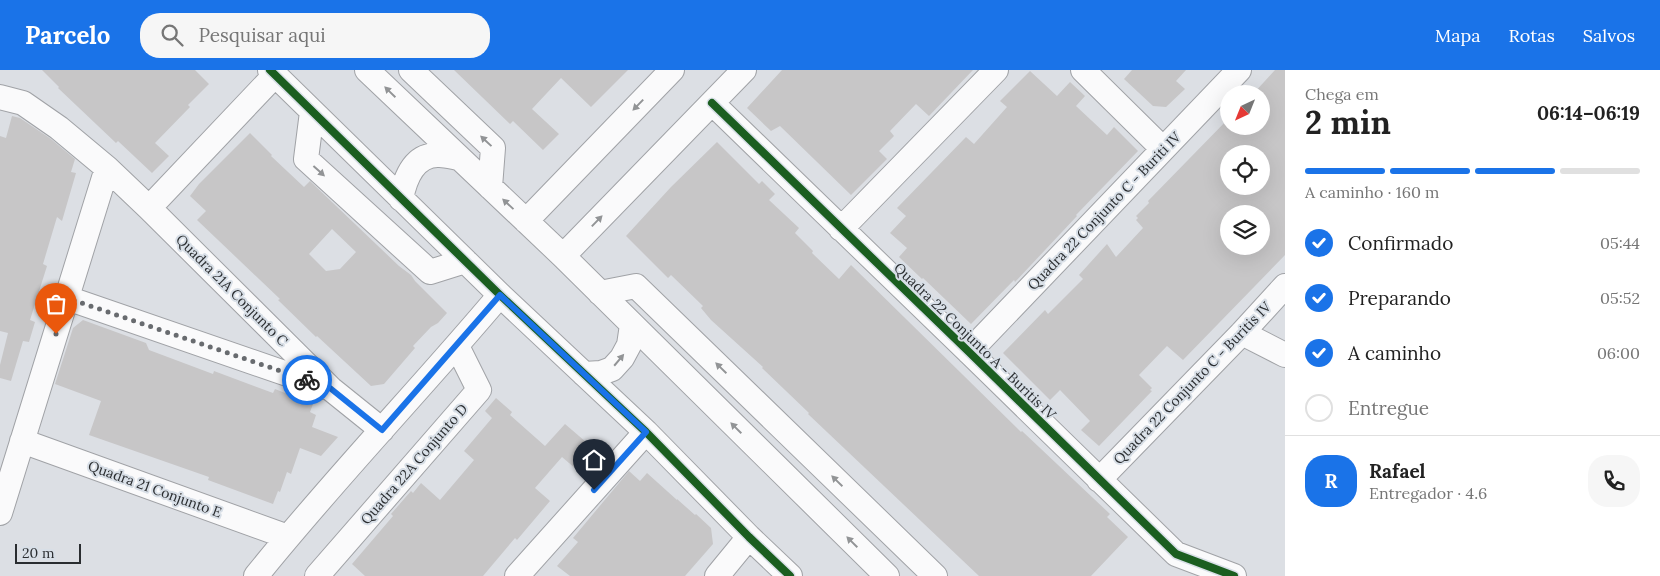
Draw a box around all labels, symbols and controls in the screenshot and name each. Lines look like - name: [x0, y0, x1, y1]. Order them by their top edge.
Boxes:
- search box: [140, 13, 490, 58]
- text: Parcelo: [25, 20, 110, 51]
- icon: search: [158, 21, 186, 49]
- text: Pesquisar aqui: [198, 23, 326, 47]
- text: Mapa: [1435, 24, 1481, 47]
- text: Rotas: [1509, 24, 1555, 47]
- text: Salvos: [1583, 24, 1635, 47]
- text: Chega em: [1305, 84, 1379, 104]
- north arrow: [1220, 85, 1270, 135]
- map controls: [1220, 85, 1270, 255]
- one-way arrow: [384, 86, 396, 98]
- one-way arrow: [633, 99, 645, 111]
- text: 06:14–06:19: [1537, 101, 1640, 125]
- text: 2 min: [1305, 102, 1391, 143]
- street label: Quadra 22 Conjunto C - Buriti IV: [1024, 128, 1185, 294]
- one-way arrow: [480, 135, 492, 147]
- button: locate: [1220, 145, 1270, 195]
- one-way arrow: [313, 165, 325, 177]
- text: A caminho · 160 m: [1305, 182, 1439, 202]
- one-way arrow: [502, 198, 514, 210]
- button: layers: [1220, 205, 1270, 255]
- one-way arrow: [591, 216, 603, 228]
- icon: check: [1305, 229, 1333, 257]
- street label: Quadra 21A Conjunto C: [172, 230, 292, 350]
- text: Confirmado: [1348, 231, 1453, 255]
- text: 05:44: [1600, 233, 1640, 253]
- street label: Quadra 22 Conjunto A - Buritis IV: [890, 259, 1060, 424]
- pin: [35, 283, 77, 334]
- icon: check: [1305, 284, 1333, 312]
- text: Preparando: [1348, 286, 1451, 310]
- text: 05:52: [1600, 288, 1640, 308]
- icon: bag: [42, 290, 70, 318]
- street label: Quadra 22 Conjunto C - Buritis IV: [1109, 297, 1275, 468]
- icon: check: [1305, 339, 1333, 367]
- text: A caminho: [1348, 341, 1441, 365]
- text: 06:00: [1597, 343, 1640, 363]
- one-way arrow: [613, 354, 624, 367]
- courier: [282, 355, 332, 405]
- one-way arrow: [715, 362, 727, 374]
- icon: bike: [293, 366, 321, 394]
- text: Entregue: [1348, 396, 1429, 420]
- street label: Quadra 22A Conjunto D: [357, 400, 471, 528]
- one-way arrow: [731, 422, 743, 434]
- pin: [573, 439, 615, 490]
- icon: home: [580, 446, 608, 474]
- button: phone: [1588, 455, 1640, 507]
- street label: Quadra 21 Conjunto E: [86, 456, 225, 522]
- text: Rafael: [1369, 459, 1426, 483]
- text: R: [1324, 469, 1338, 493]
- one-way arrow: [831, 475, 843, 487]
- text: Entregador · 4.6: [1369, 483, 1487, 503]
- one-way arrow: [846, 536, 858, 548]
- scale bar: [15, 541, 81, 564]
- text: 20 m: [22, 544, 54, 562]

